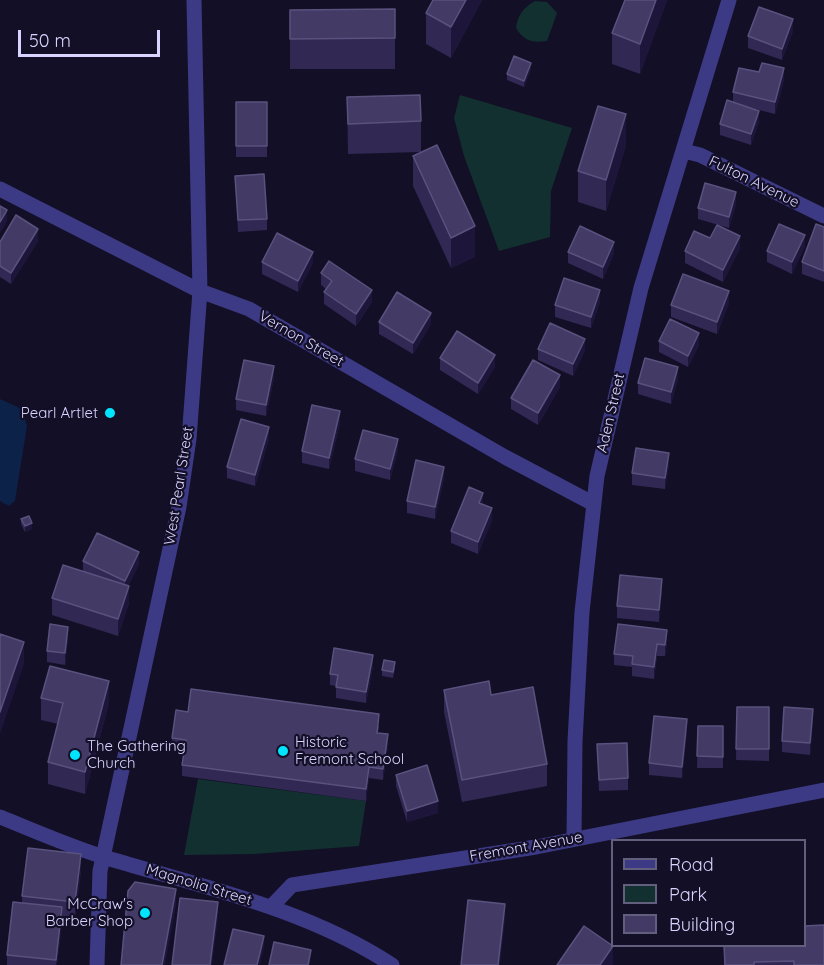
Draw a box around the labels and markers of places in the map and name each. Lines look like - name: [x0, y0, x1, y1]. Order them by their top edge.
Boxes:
- place label: Pearl Artlet: [21, 404, 98, 422]
- marker: Pearl Artlet: [103, 406, 117, 420]
- place label: Historic Fremont School: [295, 733, 404, 768]
- place label: The Gathering Church: [87, 737, 186, 772]
- marker: Historic Fremont School: [276, 744, 290, 758]
- marker: The Gathering Church: [68, 748, 82, 762]
- place label: McCraw's Barber Shop: [46, 895, 133, 930]
- marker: McCraw's Barber Shop: [138, 906, 152, 920]

